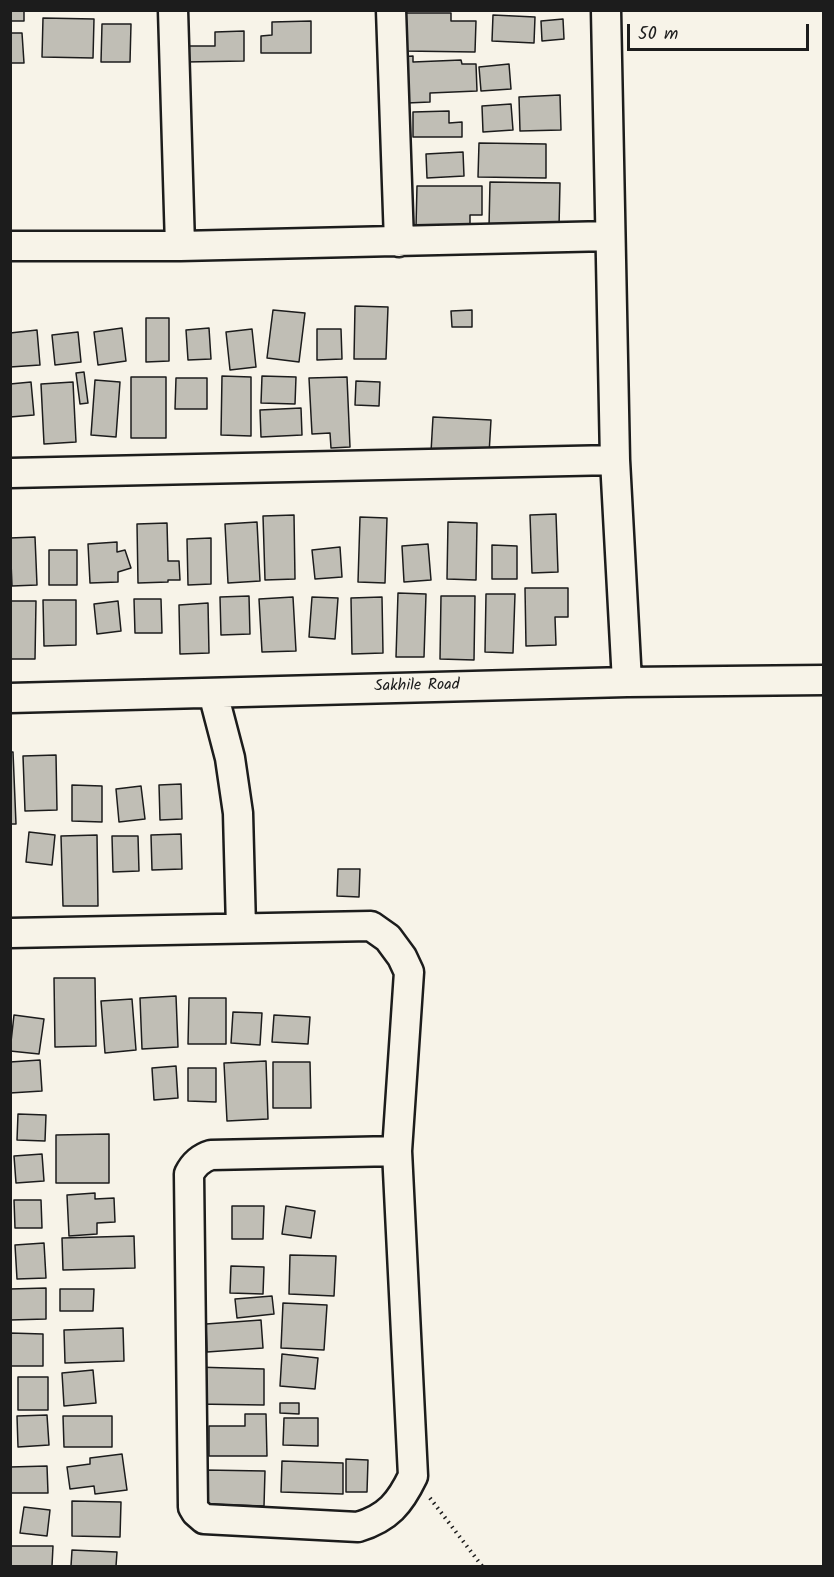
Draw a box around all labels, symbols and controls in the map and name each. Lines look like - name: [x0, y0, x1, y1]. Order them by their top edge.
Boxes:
- scale bar: [630, 12, 812, 50]
- text: 50 m: [638, 20, 678, 49]
- street label: Sakhile Road: [374, 677, 460, 697]

